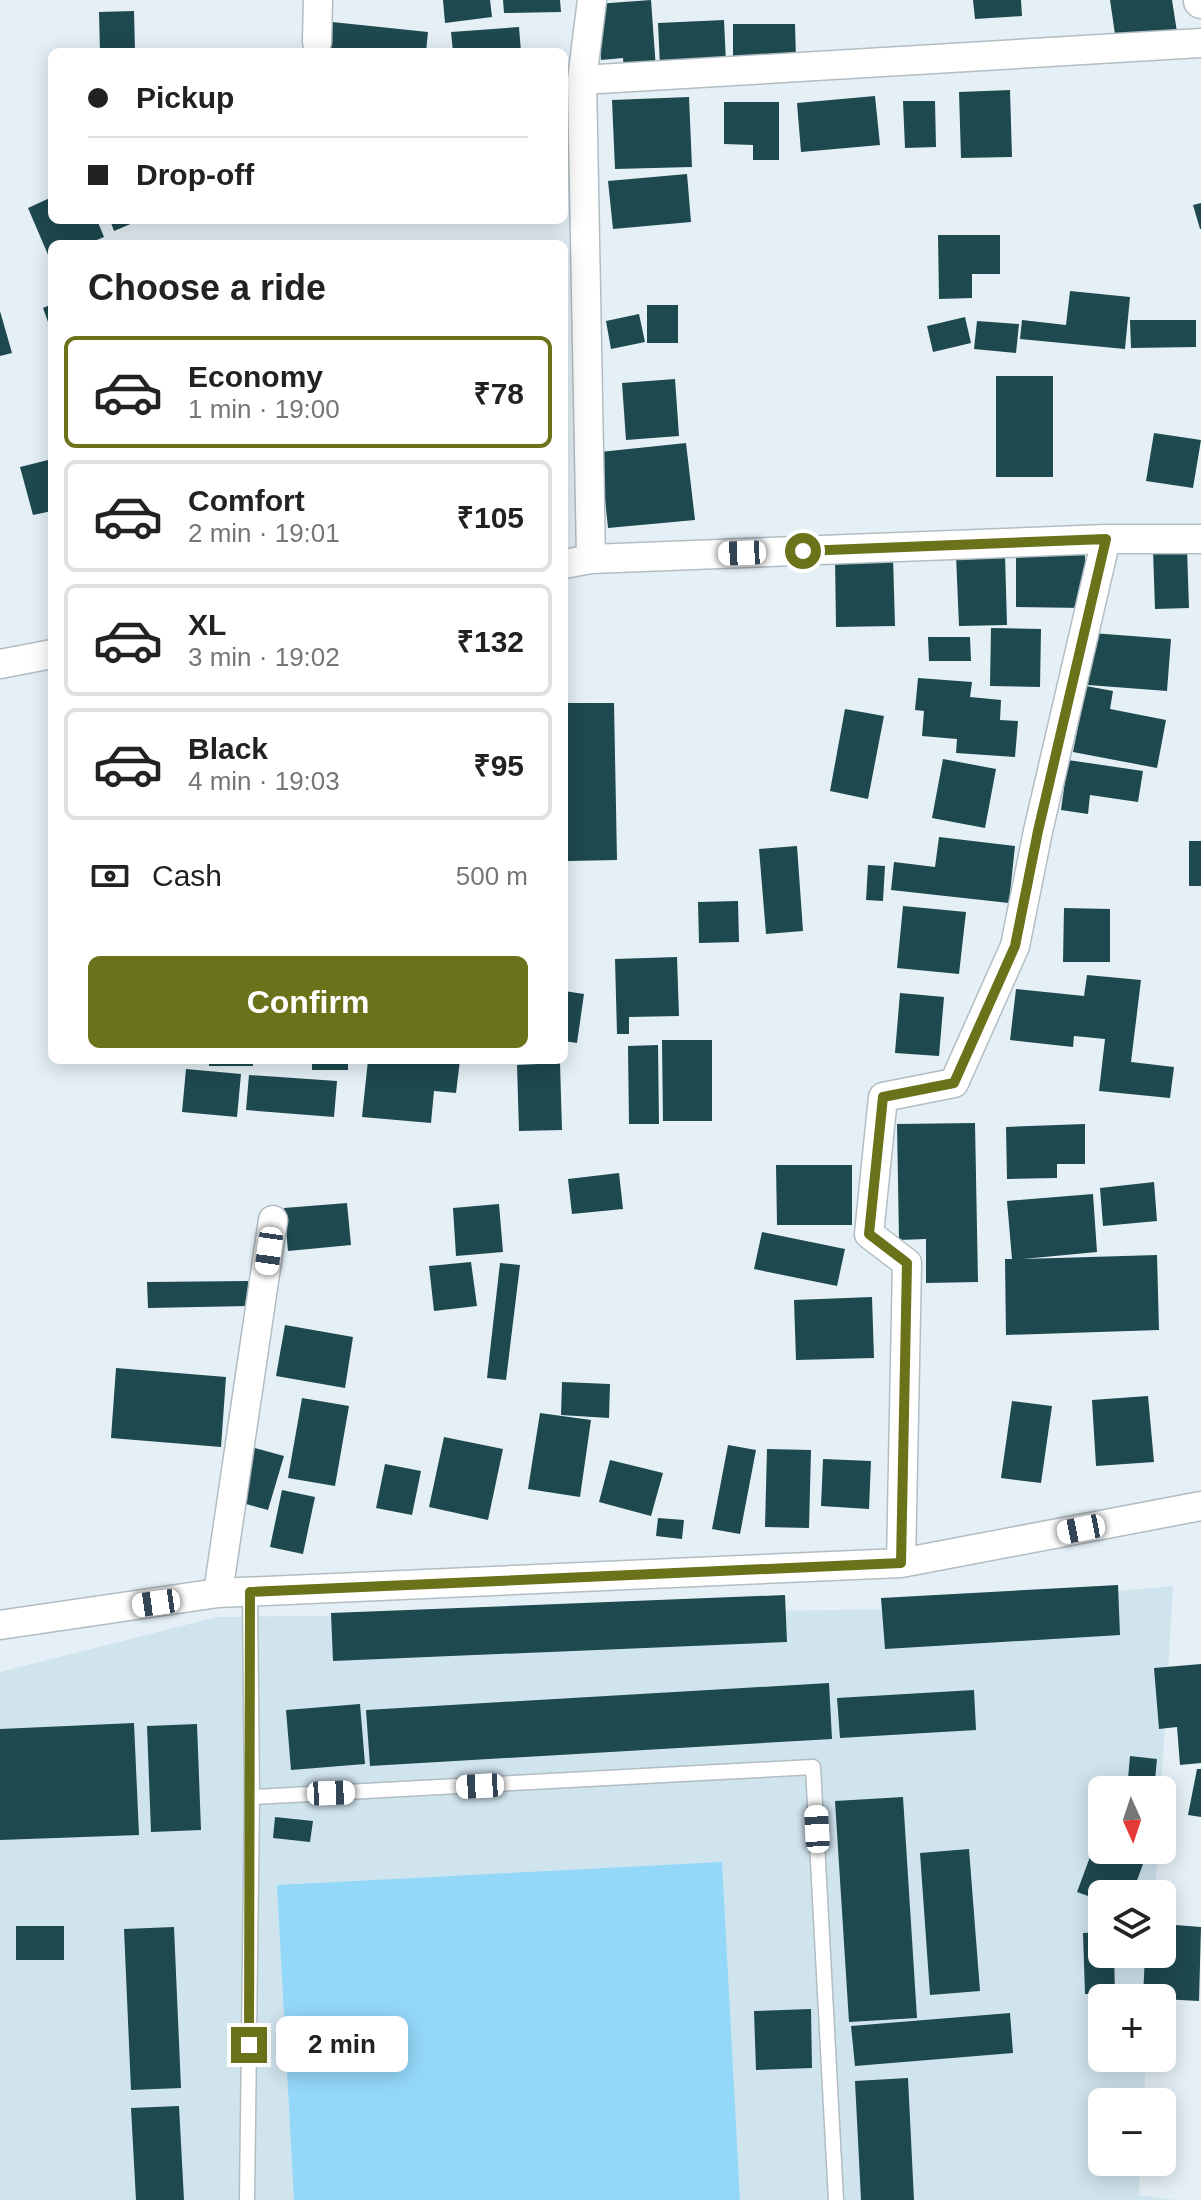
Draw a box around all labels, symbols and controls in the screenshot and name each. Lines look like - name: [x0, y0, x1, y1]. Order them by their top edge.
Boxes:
- text: Pickup: [136, 81, 234, 114]
- text: Drop-off: [136, 158, 254, 191]
- text: Choose a ride: [88, 267, 326, 308]
- icon: car: [92, 356, 164, 428]
- text: Economy: [188, 360, 323, 393]
- text: ₹78: [473, 377, 524, 410]
- text: 1 min · 19:00: [188, 394, 340, 424]
- icon: car: [92, 480, 164, 552]
- text: Comfort: [188, 484, 305, 517]
- text: ₹105: [457, 501, 524, 534]
- text: 2 min · 19:01: [188, 518, 340, 548]
- route start: [785, 533, 821, 569]
- car: [718, 540, 766, 566]
- icon: car: [92, 604, 164, 676]
- text: XL: [188, 608, 226, 641]
- text: ₹132: [457, 625, 524, 658]
- text: 3 min · 19:02: [188, 642, 340, 672]
- icon: car: [92, 728, 164, 800]
- text: Black: [188, 732, 268, 765]
- text: ₹95: [473, 749, 524, 782]
- text: 4 min · 19:03: [188, 766, 340, 796]
- icon: cash: [88, 854, 132, 898]
- text: Cash: [152, 859, 222, 892]
- text: 500 m: [456, 861, 528, 891]
- button: Confirm: [88, 956, 528, 1048]
- car: [254, 1226, 284, 1276]
- car: [1055, 1513, 1107, 1545]
- car: [131, 1588, 181, 1618]
- car: [455, 1773, 505, 1799]
- north arrow: [1088, 1776, 1176, 1864]
- map controls: [1088, 1776, 1176, 2176]
- car: [307, 1780, 355, 1806]
- car: [804, 1804, 830, 1854]
- button: layers: [1088, 1880, 1176, 1968]
- button: +: [1088, 1984, 1176, 2072]
- callout: 2 min: [277, 2017, 409, 2073]
- route end: [231, 2027, 267, 2063]
- text: 2 min: [308, 2029, 376, 2059]
- button: −: [1088, 2088, 1176, 2176]

